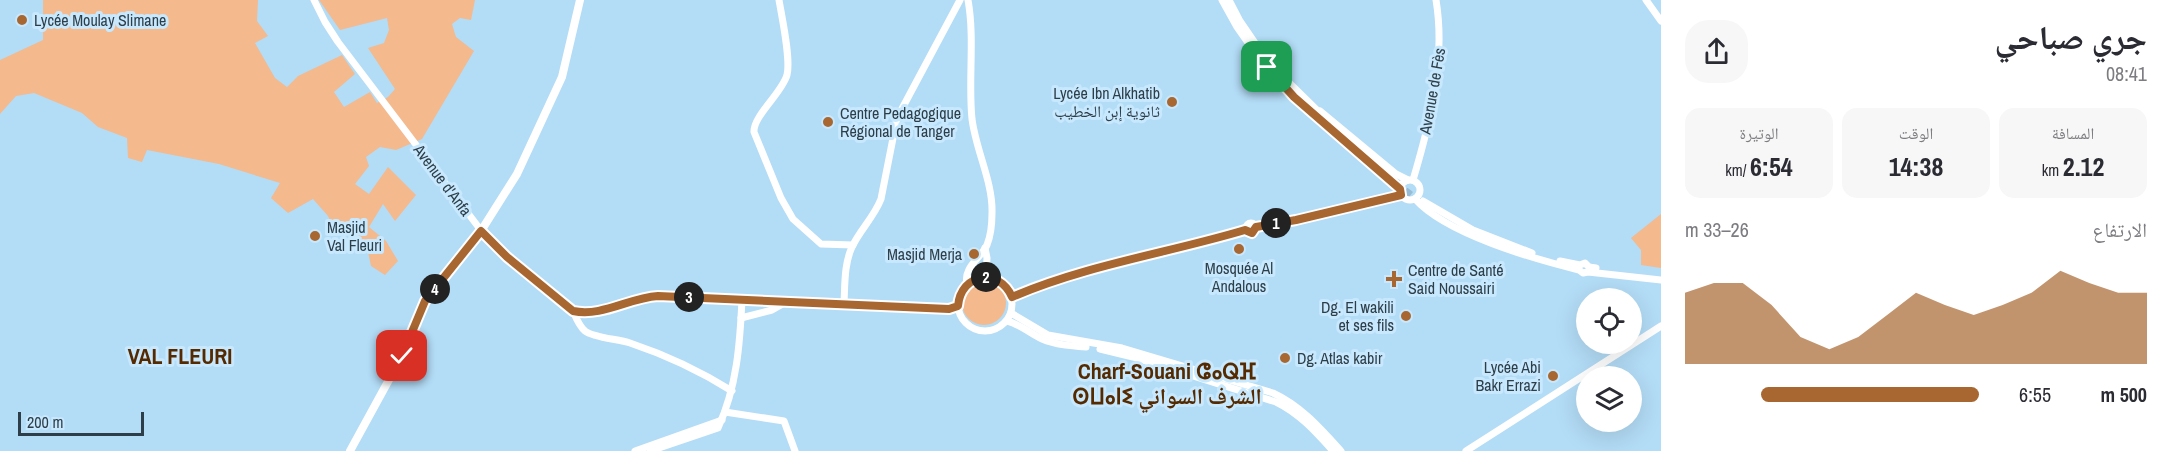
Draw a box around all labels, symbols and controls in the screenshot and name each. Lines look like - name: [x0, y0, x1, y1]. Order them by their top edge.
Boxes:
- place label: Lycée Moulay Slimane: [34, 9, 166, 31]
- marker: Lycée Moulay Slimane: [15, 13, 29, 27]
- text: جري صباحي: [1994, 15, 2147, 59]
- button: share: [1685, 20, 1748, 83]
- pin: [1241, 41, 1292, 92]
- street label: Avenue de Fès: [1413, 46, 1450, 137]
- icon: arrive: [1250, 50, 1283, 83]
- text: 08:41: [2106, 60, 2147, 87]
- place label: Lycée Ibn Alkhatib ثانوية إبن الخطيب: [1053, 82, 1161, 122]
- marker: Lycée Ibn Alkhatib ثانوية إبن الخطيب: [1165, 95, 1179, 109]
- place label: Centre Pedagogique Régional de Tanger: [840, 102, 961, 142]
- marker: Centre Pedagogique Régional de Tanger: [821, 115, 835, 129]
- text: الوتيرة: [1740, 122, 1778, 144]
- text: الوقت: [1899, 122, 1933, 144]
- text: المسافة: [2052, 122, 2094, 144]
- street label: Avenue d'Anfa: [408, 139, 478, 221]
- text: 6:54: [1750, 149, 1793, 184]
- text: 14:38: [1889, 149, 1943, 184]
- text: 2.12: [2063, 149, 2104, 184]
- text: /km: [1725, 159, 1750, 181]
- text: km: [2042, 159, 2063, 181]
- pin: 1: [1261, 208, 1291, 238]
- text: 1: [1272, 212, 1280, 234]
- place label: Masjid Val Fleuri: [327, 216, 382, 256]
- text: 26–33 m: [1685, 216, 1749, 243]
- text: الارتفاع: [2092, 216, 2147, 243]
- marker: Masjid Val Fleuri: [308, 229, 322, 243]
- marker: Mosquée Al Andalous: [1232, 242, 1246, 256]
- place label: Masjid Merja: [887, 243, 963, 265]
- marker: Masjid Merja: [967, 247, 981, 261]
- place label: Mosquée Al Andalous: [1205, 257, 1273, 297]
- place label: Centre de Santé Said Noussairi: [1408, 259, 1504, 299]
- pin: 2: [971, 262, 1001, 292]
- text: 2: [982, 266, 990, 288]
- marker: Centre de Santé Said Noussairi: [1385, 270, 1403, 288]
- pin: 4: [420, 274, 450, 304]
- text: 4: [431, 278, 439, 300]
- pin: 3: [674, 282, 704, 312]
- text: 3: [685, 286, 693, 308]
- map controls: [1576, 288, 1642, 432]
- button: locate: [1576, 288, 1642, 354]
- place label: Dg. El wakili et ses fils: [1321, 296, 1394, 336]
- marker: Dg. El wakili et ses fils: [1399, 309, 1413, 323]
- pin: [376, 330, 427, 381]
- icon: check: [385, 339, 418, 372]
- district label: VAL FLEURI: [128, 341, 232, 371]
- place label: Dg. Atlas kabir: [1297, 347, 1383, 369]
- marker: Dg. Atlas kabir: [1278, 351, 1292, 365]
- district label: Charf-Souani ⵛⴰⵕⴼ ⵙⵡⴰⵏⵉ الشرف السواني: [1072, 356, 1262, 413]
- place label: Lycée Abi Bakr Errazi: [1475, 356, 1541, 396]
- button: layers: [1576, 366, 1642, 432]
- marker: Lycée Abi Bakr Errazi: [1546, 369, 1560, 383]
- text: 6:55: [2019, 381, 2051, 408]
- text: 500 m: [2100, 381, 2147, 408]
- scale bar: [18, 409, 144, 436]
- text: 200 m: [27, 411, 63, 433]

